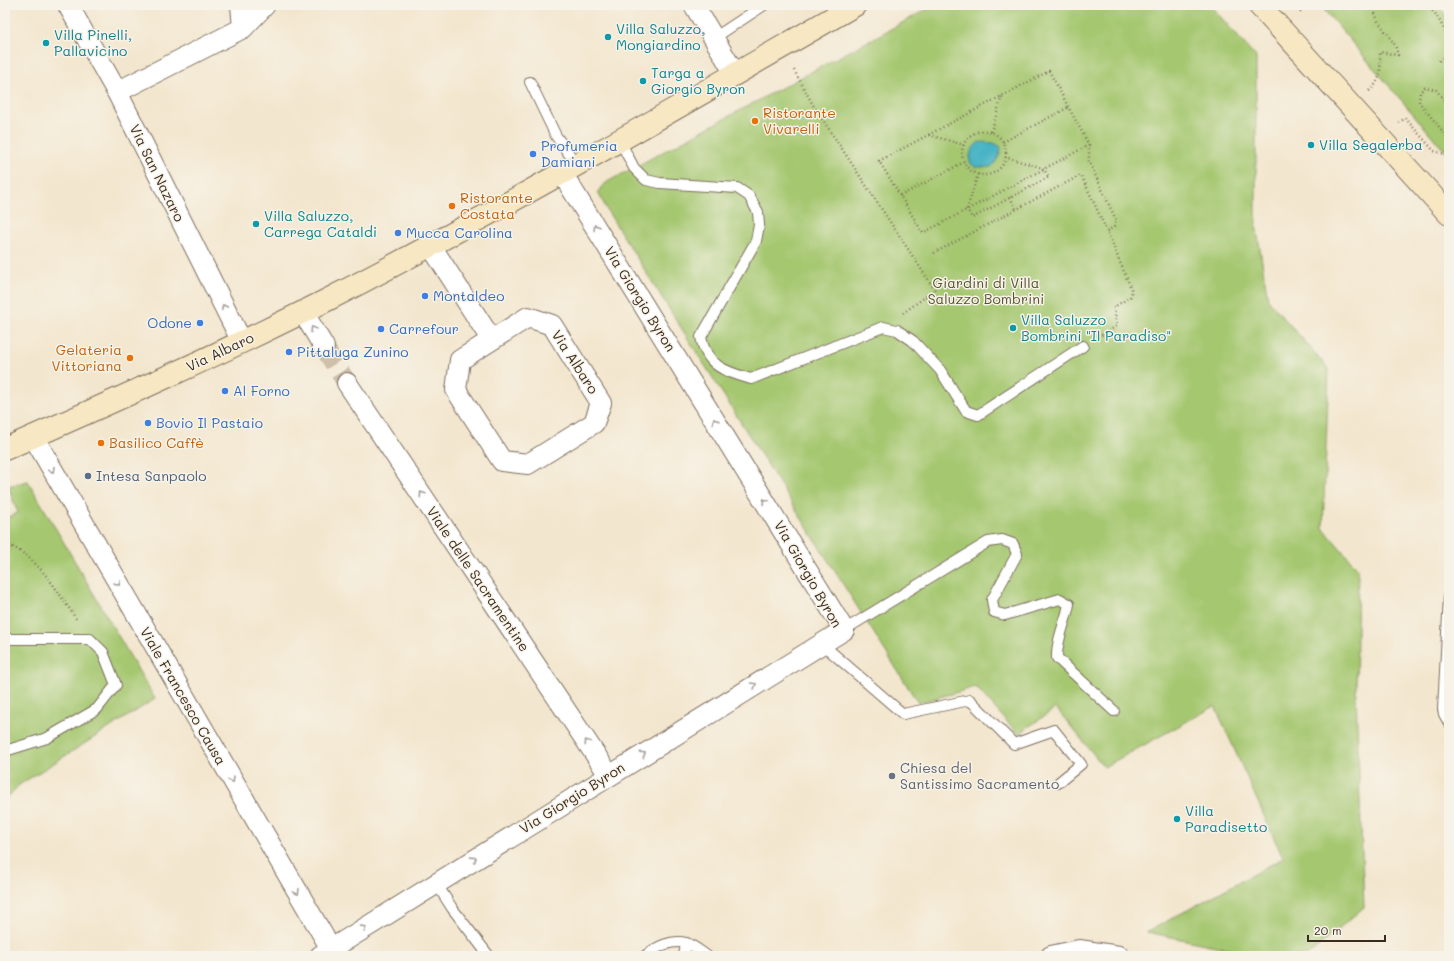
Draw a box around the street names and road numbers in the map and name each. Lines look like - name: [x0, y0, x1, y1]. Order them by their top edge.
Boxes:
- street label: Via San Nazaro: [126, 121, 189, 225]
- street label: Via Giorgio Byron: [600, 242, 680, 355]
- street label: Via Albaro: [548, 326, 603, 397]
- street label: Via Albaro: [183, 328, 257, 376]
- street label: Viale delle Sacramentine: [423, 502, 534, 655]
- street label: Via Giorgio Byron: [770, 517, 847, 631]
- street label: Viale Francesco Causa: [136, 623, 231, 768]
- street label: Via Giorgio Byron: [515, 758, 628, 838]

